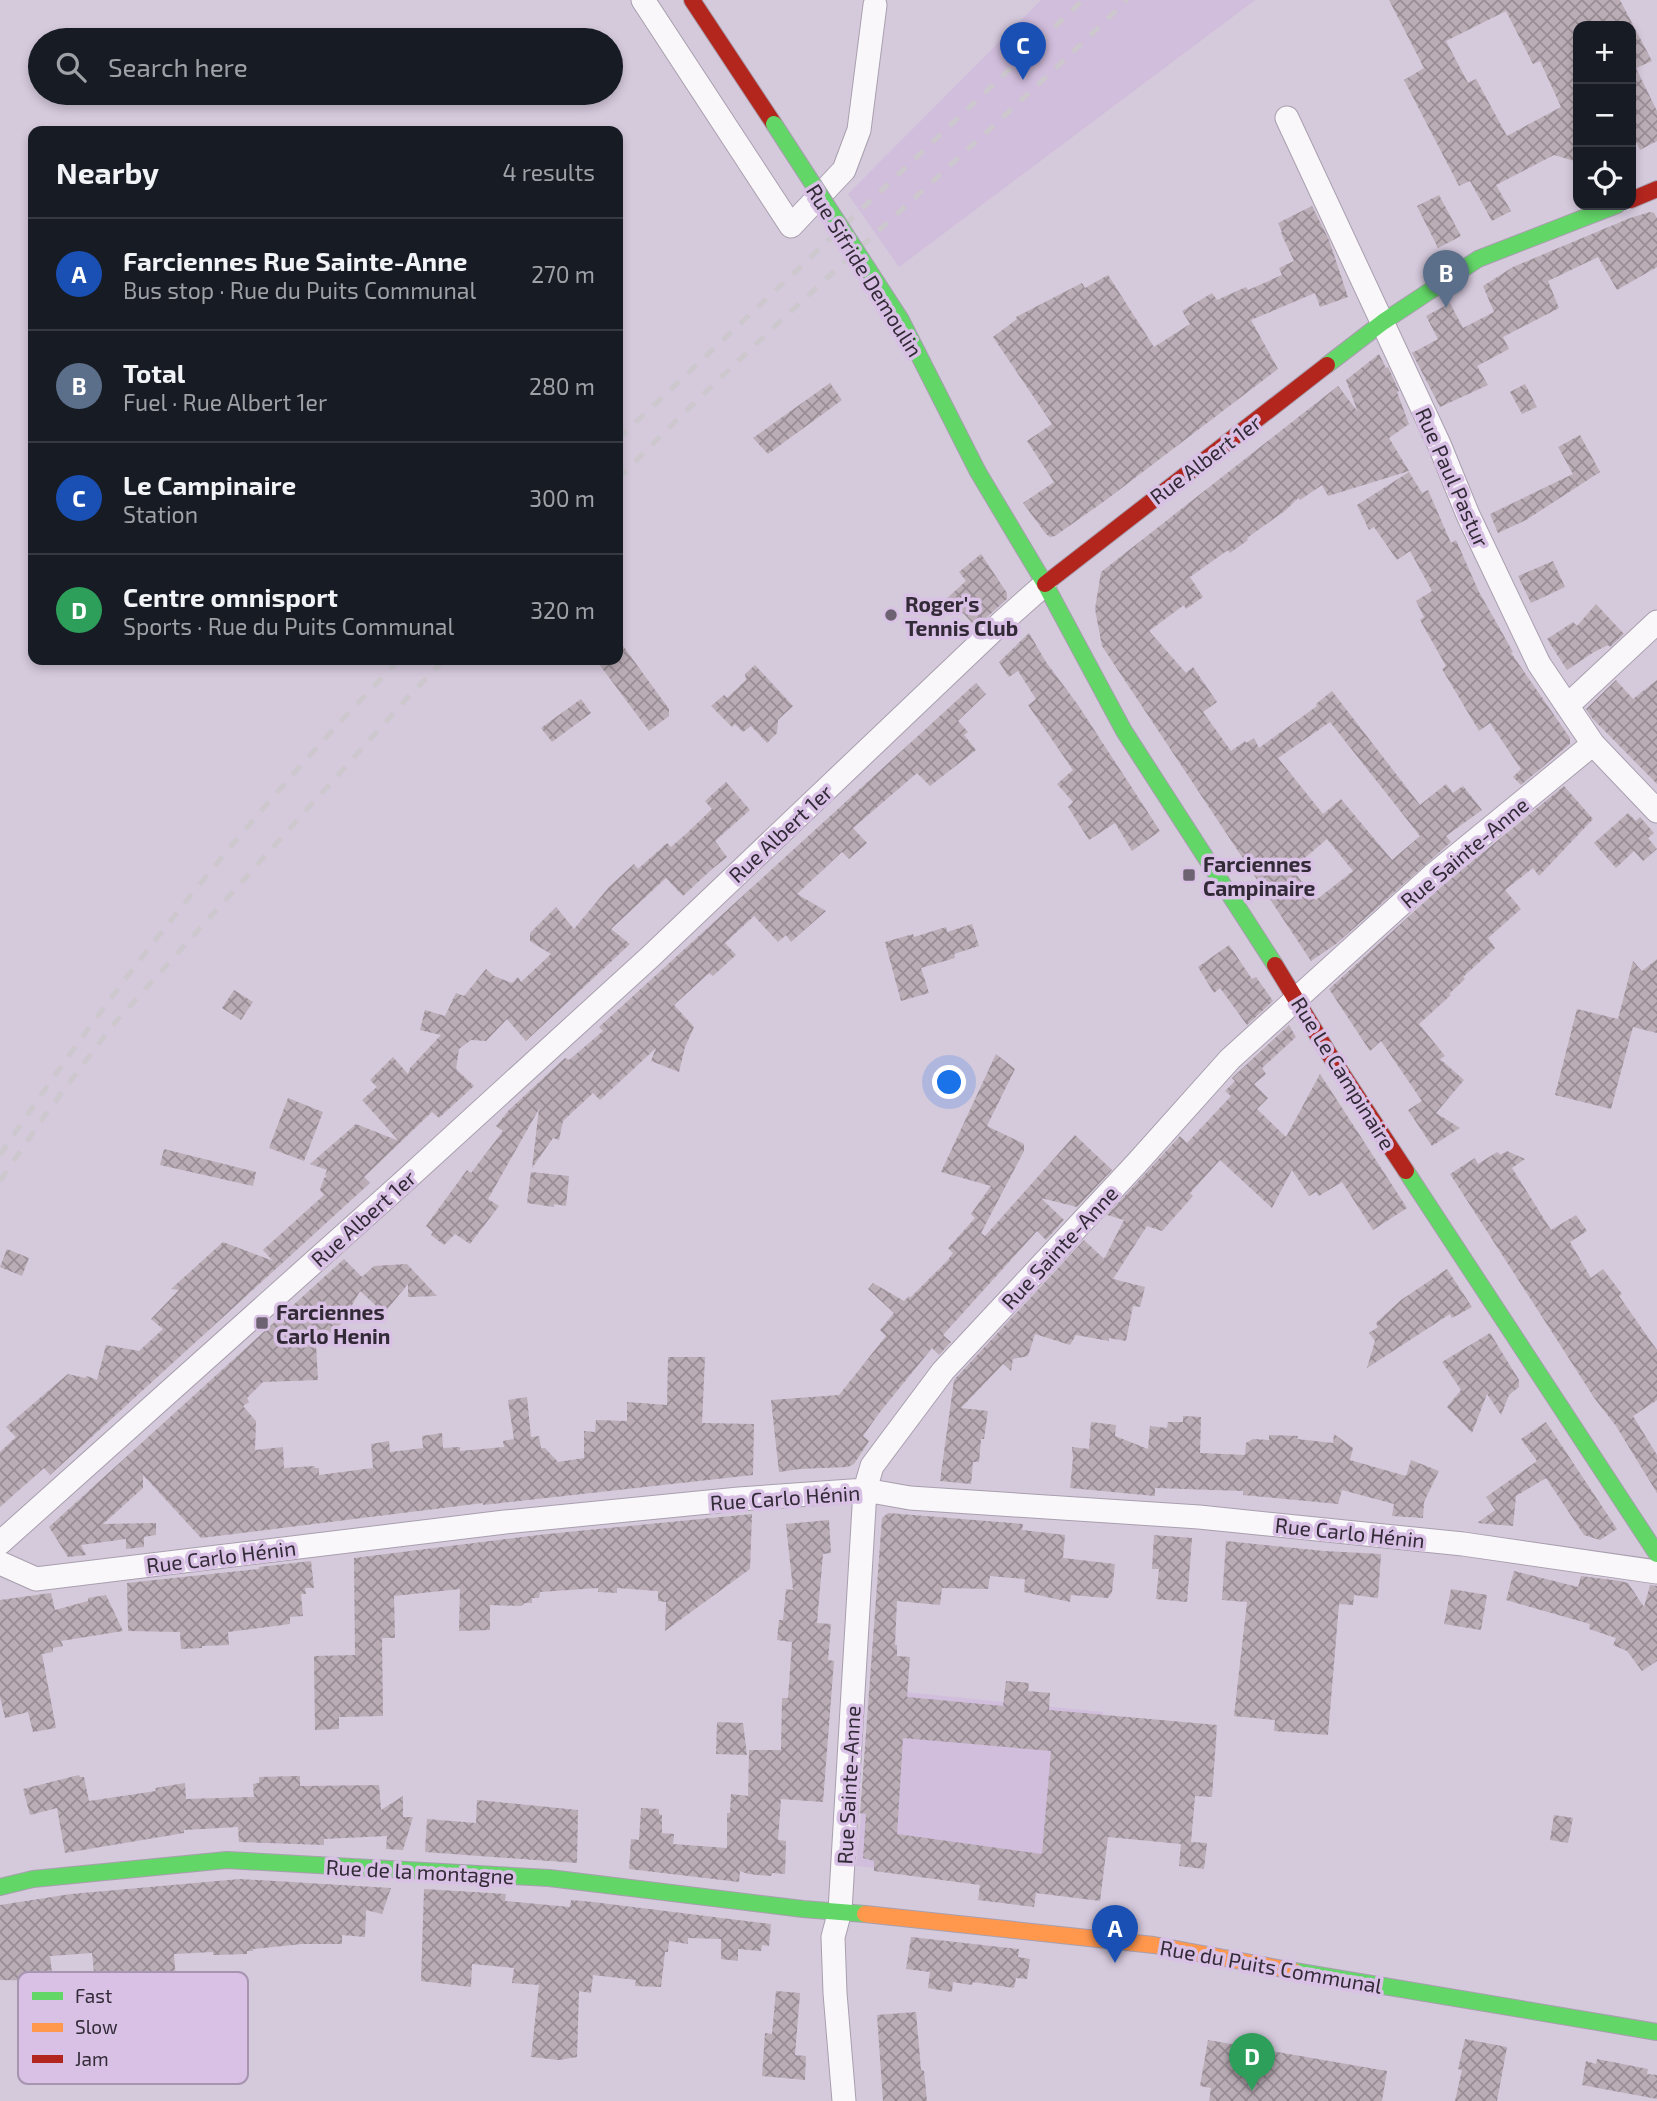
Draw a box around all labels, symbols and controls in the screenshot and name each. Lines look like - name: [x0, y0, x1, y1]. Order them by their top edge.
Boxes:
- map controls: [1573, 21, 1636, 210]
- button: +: [1573, 21, 1636, 84]
- pin: C: [1000, 22, 1046, 80]
- search box: [28, 28, 623, 105]
- icon: search: [52, 48, 90, 86]
- text: Search here: [108, 51, 248, 82]
- button: −: [1573, 84, 1636, 147]
- button: locate: [1573, 147, 1636, 210]
- text: Nearby: [56, 154, 159, 190]
- text: 4 results: [503, 158, 595, 186]
- street label: Rue Sifride Demoulin: [802, 179, 928, 361]
- text: Farciennes Rue Sainte-Anne: [123, 245, 467, 276]
- pin: B: [1423, 250, 1469, 308]
- text: A: [71, 260, 87, 288]
- text: 270 m: [531, 260, 595, 288]
- text: Bus stop · Rue du Puits Communal: [123, 276, 476, 304]
- text: Total: [123, 357, 185, 388]
- text: B: [72, 372, 86, 400]
- text: 280 m: [529, 372, 595, 400]
- text: Fuel · Rue Albert 1er: [123, 388, 327, 416]
- street label: Rue Paul Pastur: [1411, 403, 1495, 551]
- street label: Rue Albert 1er: [1145, 409, 1266, 509]
- text: Le Campinaire: [123, 469, 296, 500]
- text: C: [72, 484, 86, 512]
- text: 300 m: [529, 484, 595, 512]
- text: Station: [123, 500, 198, 528]
- text: Centre omnisport: [123, 581, 338, 612]
- place label: Roger's Tennis Club: [905, 591, 1018, 640]
- text: D: [71, 596, 87, 624]
- text: 320 m: [530, 596, 595, 624]
- marker: Roger's Tennis Club: [883, 607, 899, 623]
- text: Sports · Rue du Puits Communal: [123, 612, 454, 640]
- street label: Rue Albert 1er: [723, 778, 837, 887]
- street label: Rue Sainte-Anne: [1395, 791, 1533, 913]
- place label: Farciennes Campinaire: [1203, 851, 1315, 900]
- marker: Farciennes Campinaire: [1181, 867, 1197, 883]
- street label: Rue Le Campinaire: [1287, 992, 1401, 1154]
- your location: [932, 1065, 966, 1099]
- street label: Rue Albert 1er: [306, 1164, 421, 1271]
- street label: Rue Sainte-Anne: [996, 1180, 1122, 1314]
- place label: Farciennes Carlo Henin: [276, 1299, 391, 1348]
- marker: Farciennes Carlo Henin: [254, 1315, 270, 1331]
- street label: Rue Carlo Hénin: [709, 1479, 861, 1515]
- street label: Rue Carlo Hénin: [1274, 1512, 1426, 1552]
- street label: Rue Carlo Hénin: [145, 1534, 297, 1578]
- street label: Rue Sainte-Anne: [831, 1705, 865, 1865]
- street label: Rue de la montagne: [325, 1854, 515, 1888]
- pin: A: [1092, 1905, 1138, 1963]
- street label: Rue du Puits Communal: [1158, 1934, 1385, 1998]
- legend: [18, 1972, 248, 2084]
- text: Fast: [75, 1984, 112, 2007]
- text: Slow: [75, 2015, 118, 2038]
- pin: D: [1229, 2033, 1275, 2091]
- text: Jam: [75, 2047, 109, 2070]

